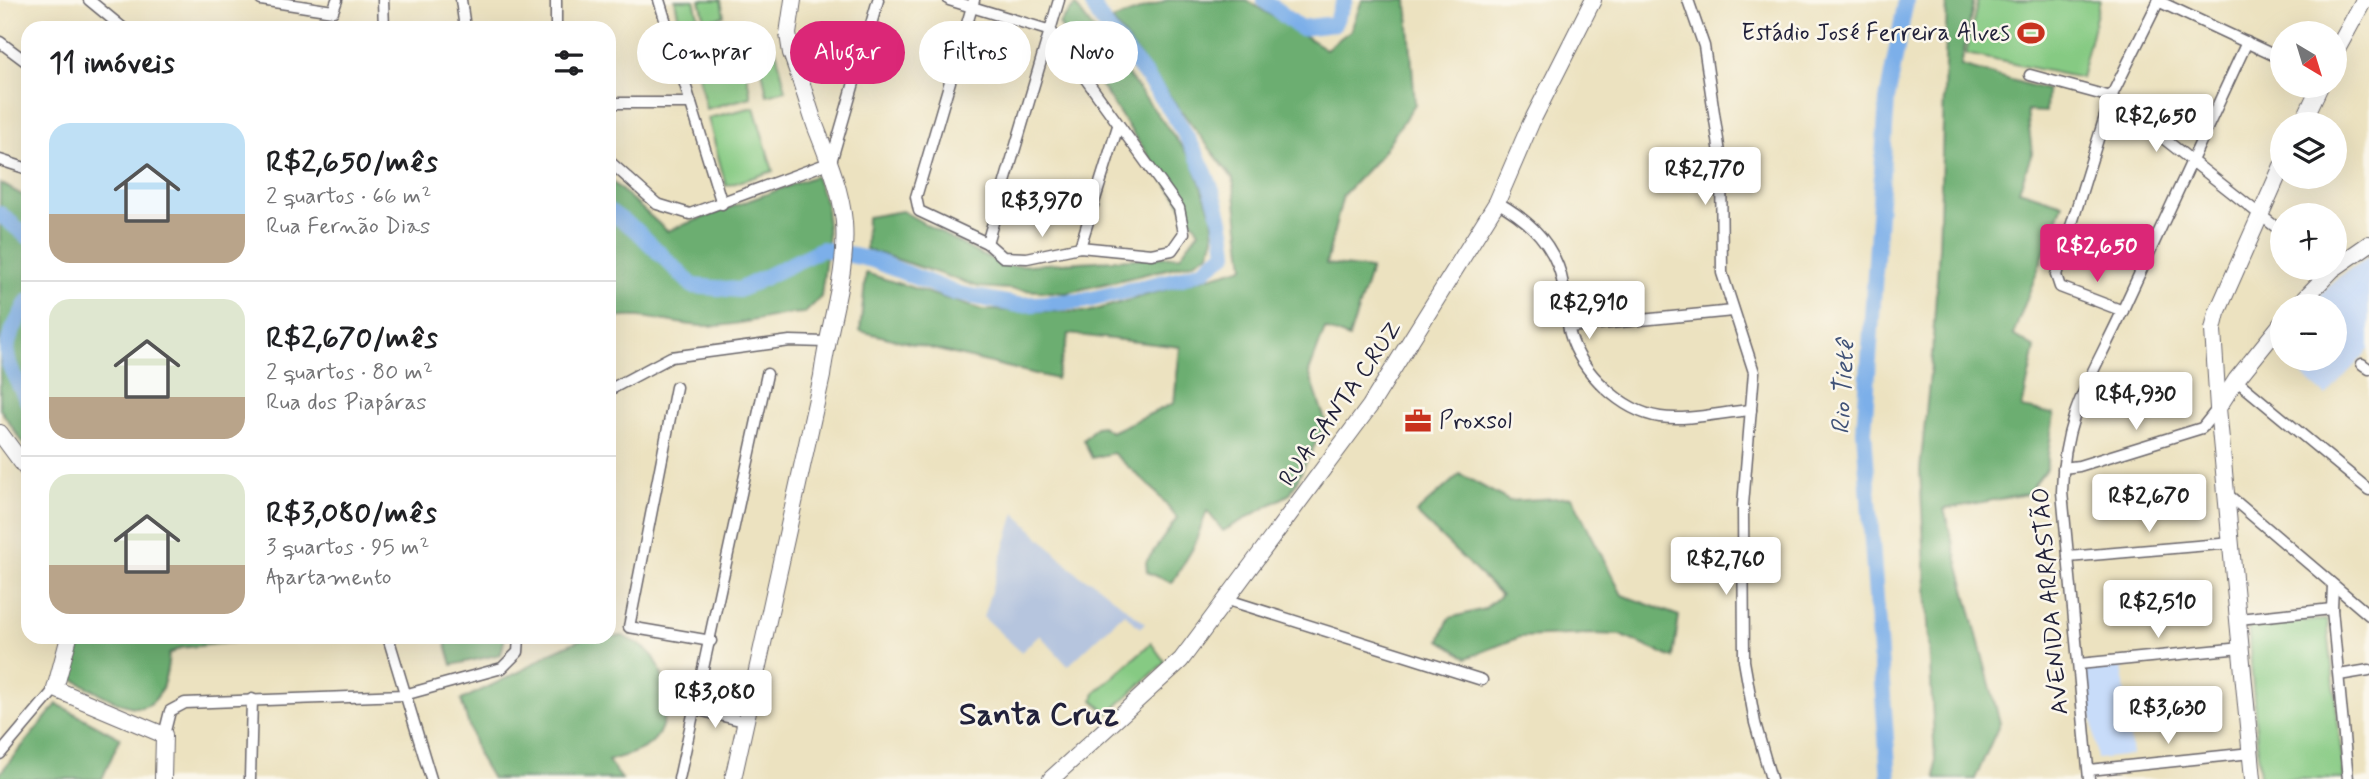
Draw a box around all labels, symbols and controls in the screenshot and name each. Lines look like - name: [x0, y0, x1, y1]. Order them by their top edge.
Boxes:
- place label: Estádio José Ferreira Alves: [1741, 18, 2010, 49]
- sports icon: Estádio José Ferreira Alves: [2016, 18, 2046, 48]
- chip: Comprar: [637, 21, 776, 84]
- chip: Alugar: [790, 21, 905, 84]
- chip: Filtros: [919, 21, 1031, 84]
- chip: Novo: [1045, 21, 1138, 84]
- north arrow: [2270, 21, 2347, 98]
- map controls: [2270, 21, 2347, 371]
- text: 11 imóveis: [49, 44, 175, 83]
- icon: filters: [550, 44, 588, 82]
- pin: R$2,650: [2091, 94, 2221, 154]
- text: R$2,650: [2115, 102, 2197, 132]
- button: layers: [2270, 112, 2347, 189]
- text: R$2,650/mês: [266, 143, 438, 182]
- pin: R$2,770: [1640, 148, 1770, 207]
- icon: home: [105, 151, 189, 235]
- text: R$2,770: [1665, 155, 1745, 185]
- pin: R$3,970: [977, 180, 1107, 239]
- text: 2 quartos · 66 m²: [266, 182, 431, 212]
- text: R$3,970: [1001, 187, 1083, 217]
- button: +: [2270, 203, 2347, 280]
- text: Rua Fernão Dias: [266, 212, 430, 242]
- pin: R$2,650: [2032, 224, 2162, 284]
- text: R$2,650: [2056, 232, 2138, 262]
- pin: R$2,910: [1524, 282, 1654, 341]
- text: R$2,910: [1550, 289, 1628, 319]
- button: −: [2270, 294, 2347, 371]
- street label: RUA SANTA CRUZ: [1272, 315, 1410, 493]
- text: R$2,670/mês: [266, 319, 438, 358]
- icon: home: [105, 327, 189, 411]
- water label: Rio Tietê: [1825, 336, 1864, 435]
- text: 2 quartos · 80 m²: [266, 358, 433, 388]
- pin: R$4,930: [2071, 372, 2201, 432]
- text: R$4,930: [2095, 380, 2177, 410]
- text: Rua dos Piapáras: [266, 388, 427, 418]
- office icon: Proxsol: [1403, 406, 1433, 436]
- place label: Proxsol: [1439, 406, 1512, 437]
- pin: R$2,670: [2084, 475, 2214, 534]
- text: R$2,670: [2108, 482, 2190, 512]
- street label: AVENIDA ARRASTÃO: [2026, 486, 2076, 716]
- text: R$3,080/mês: [266, 494, 437, 533]
- icon: home: [105, 502, 189, 586]
- text: 3 quartos · 95 m²: [266, 533, 430, 563]
- pin: R$2,760: [1661, 538, 1791, 597]
- text: R$2,760: [1687, 545, 1765, 575]
- text: Apartamento: [266, 563, 392, 593]
- pin: R$2,510: [2093, 580, 2223, 640]
- text: R$2,510: [2119, 588, 2197, 618]
- pin: R$3,080: [650, 670, 780, 730]
- text: R$3,080: [675, 678, 755, 708]
- pin: R$3,630: [2103, 686, 2233, 746]
- district label: Santa Cruz: [959, 694, 1119, 736]
- text: R$3,630: [2129, 694, 2207, 724]

